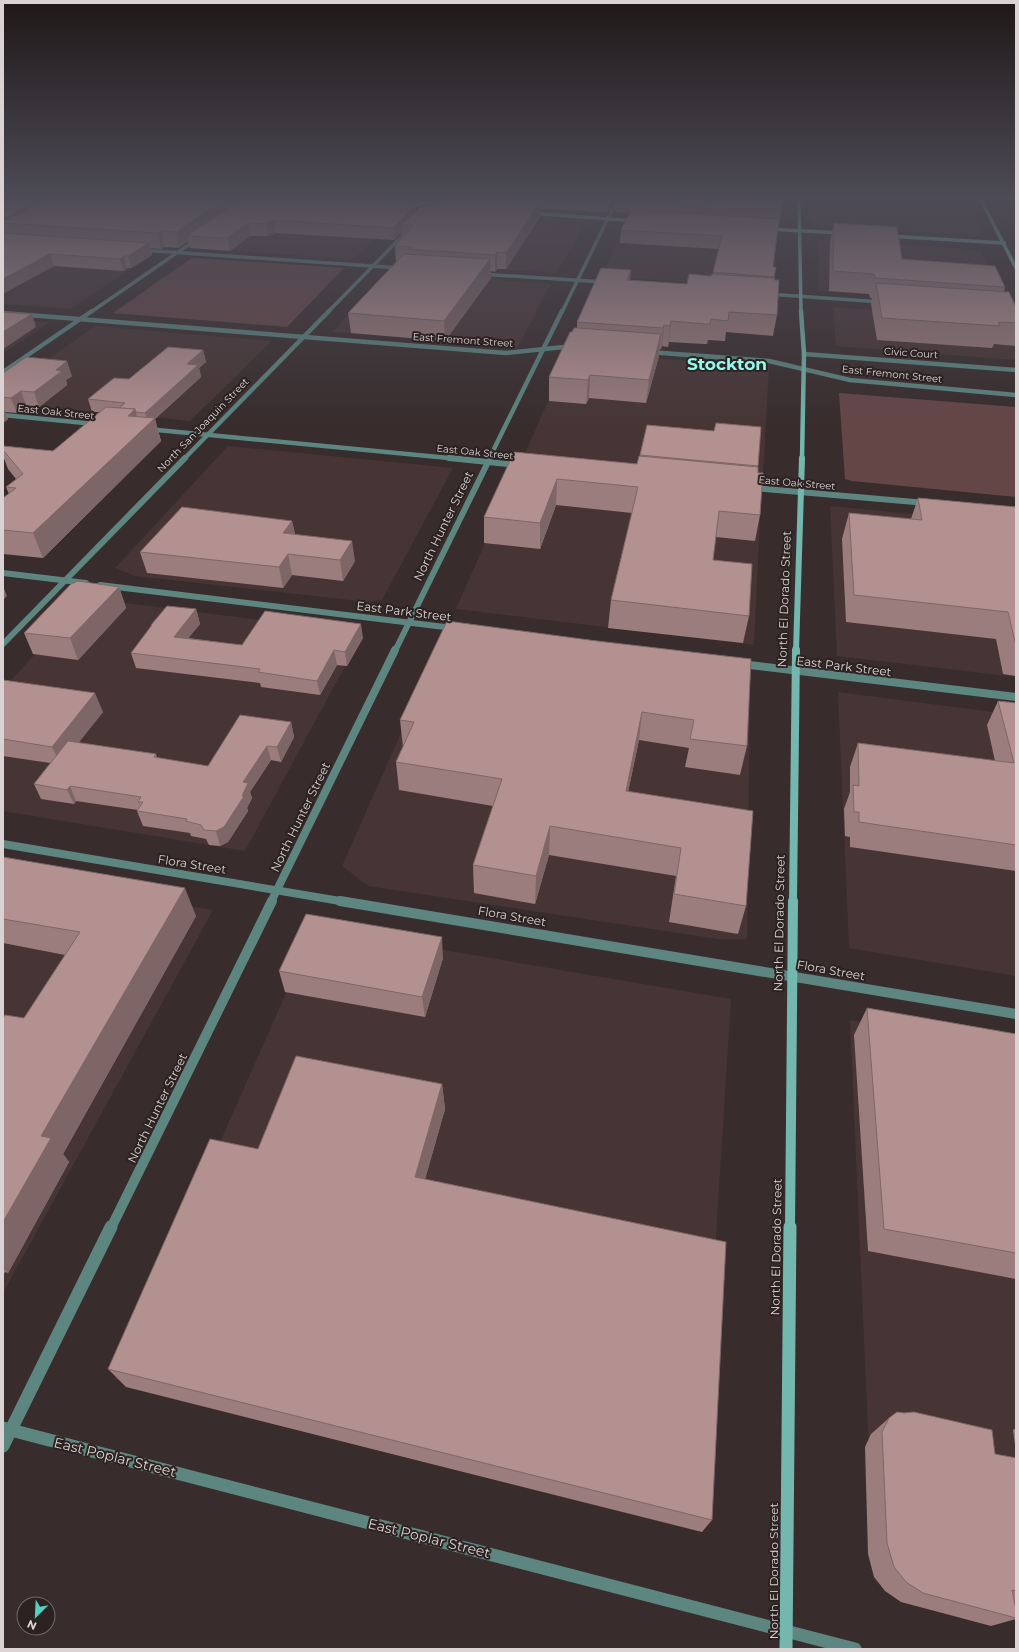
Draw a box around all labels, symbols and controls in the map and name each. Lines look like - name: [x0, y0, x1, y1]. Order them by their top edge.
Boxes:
- street label: East Fremont Street: [412, 330, 514, 350]
- street label: Civic Court: [884, 345, 938, 361]
- district label: Stockton: [687, 354, 767, 374]
- street label: East Fremont Street: [841, 362, 943, 386]
- street label: North San Joaquin Street: [154, 375, 252, 475]
- street label: East Oak Street: [17, 402, 95, 422]
- street label: East Oak Street: [436, 442, 514, 462]
- street label: North Hunter Street: [410, 468, 476, 583]
- street label: East Oak Street: [758, 473, 836, 493]
- street label: North El Dorado Street: [774, 530, 794, 668]
- street label: East Park Street: [356, 598, 453, 624]
- street label: East Park Street: [796, 653, 893, 679]
- street label: North Hunter Street: [267, 759, 333, 874]
- street label: Flora Street: [157, 851, 227, 877]
- street label: North El Dorado Street: [770, 854, 788, 991]
- street label: Flora Street: [477, 903, 547, 929]
- street label: Flora Street: [796, 957, 866, 983]
- street label: North Hunter Street: [124, 1050, 190, 1165]
- street label: North El Dorado Street: [767, 1178, 785, 1315]
- street label: East Poplar Street: [52, 1433, 178, 1481]
- street label: North El Dorado Street: [766, 1503, 781, 1639]
- street label: East Poplar Street: [366, 1514, 492, 1562]
- north arrow: [16, 1596, 56, 1636]
- text: N: [25, 1617, 39, 1633]

